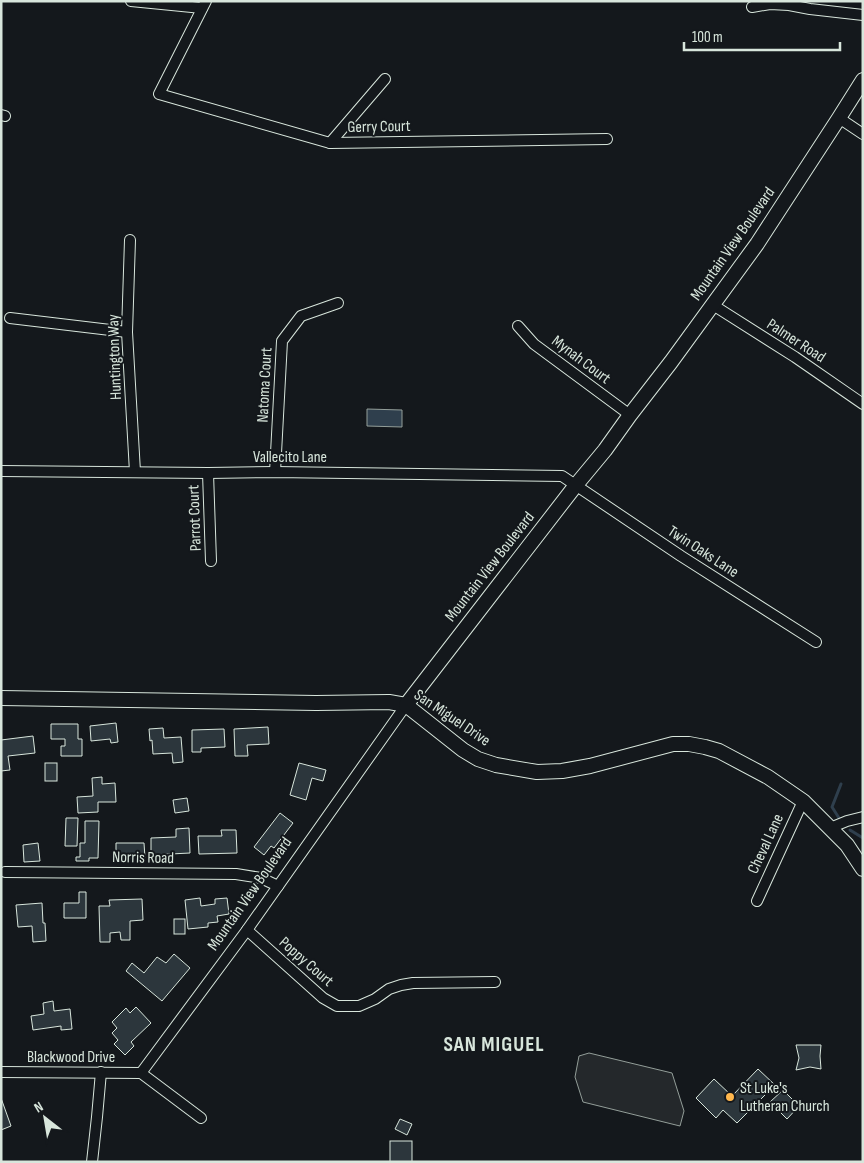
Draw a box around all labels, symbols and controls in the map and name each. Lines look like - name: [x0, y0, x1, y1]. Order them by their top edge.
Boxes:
- scale bar: [684, 20, 840, 52]
- text: 100 m: [692, 28, 723, 47]
- street label: Gerry Court: [347, 117, 411, 137]
- street label: Mountain View Boulevard: [687, 184, 779, 304]
- street label: Huntington Way: [104, 314, 126, 400]
- street label: Palmer Road: [763, 315, 829, 367]
- street label: Mynah Court: [548, 332, 614, 388]
- street label: Natoma Court: [254, 347, 276, 423]
- street label: Vallecito Lane: [253, 448, 327, 467]
- street label: Parrot Court: [184, 484, 206, 551]
- street label: Mountain View Boulevard: [441, 508, 539, 626]
- street label: Twin Oaks Lane: [664, 522, 742, 582]
- street label: San Miguel Drive: [410, 686, 494, 750]
- street label: Cheval Lane: [744, 811, 788, 877]
- street label: Mountain View Boulevard: [204, 834, 296, 954]
- street label: Norris Road: [112, 848, 174, 868]
- street label: Poppy Court: [275, 933, 337, 991]
- district label: SAN MIGUEL: [443, 1032, 545, 1057]
- street label: Blackwood Drive: [27, 1048, 115, 1067]
- place label: St Luke's Lutheran Church: [740, 1079, 830, 1116]
- marker: St Luke's Lutheran Church: [724, 1091, 736, 1103]
- north arrow: [20, 1093, 70, 1143]
- text: N: [31, 1098, 46, 1116]

